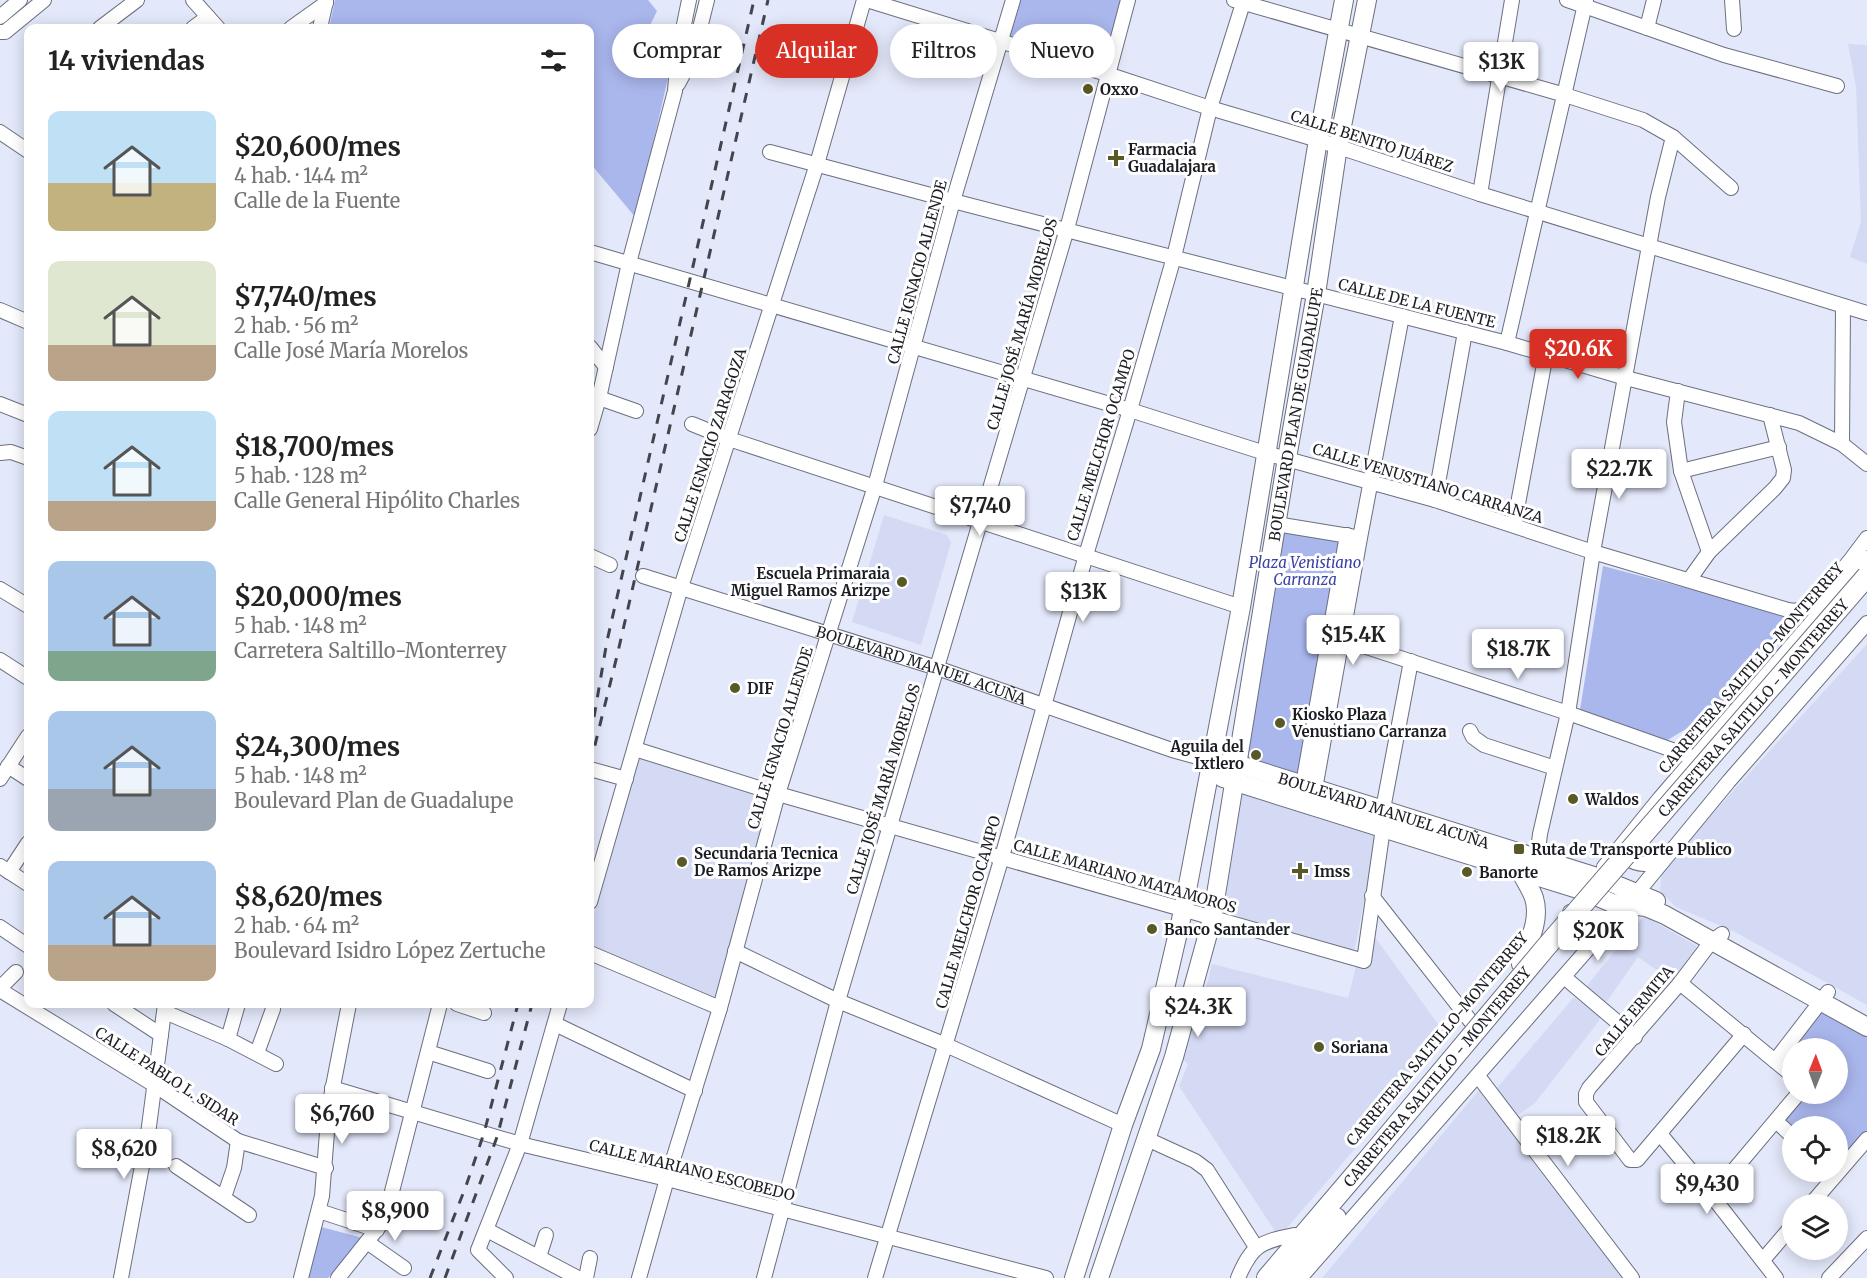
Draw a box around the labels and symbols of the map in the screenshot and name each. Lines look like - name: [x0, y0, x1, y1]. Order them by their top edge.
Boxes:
- pin: $13K: [1465, 42, 1537, 93]
- place label: Oxxo: [1100, 80, 1139, 99]
- marker: Oxxo: [1081, 82, 1095, 96]
- street label: CALLE BENITO JUÁREZ: [1288, 105, 1456, 176]
- place label: Farmacia Guadalajara: [1128, 140, 1217, 176]
- marker: Farmacia Guadalajara: [1109, 151, 1123, 165]
- street label: CALLE IGNACIO ALLENDE: [883, 177, 951, 366]
- street label: CALLE JOSÉ MARÍA MORELOS: [982, 215, 1061, 432]
- street label: CALLE DE LA FUENTE: [1336, 274, 1498, 332]
- street label: BOULEVARD PLAN DE GUADALUPE: [1264, 286, 1326, 542]
- pin: $20.6K: [1529, 329, 1627, 380]
- street label: CALLE IGNACIO ZARAGOZA: [670, 345, 751, 544]
- street label: CALLE MELCHOR OCAMPO: [1063, 347, 1139, 543]
- street label: CALLE VENUSTIANO CARRANZA: [1310, 439, 1546, 527]
- pin: $22.7K: [1570, 449, 1668, 500]
- pin: $7,740: [931, 486, 1029, 537]
- park label: Plaza Venistiano Carranza: [1249, 553, 1361, 589]
- street label: CARRETERA SALTILLO-MONTERREY: [1654, 559, 1848, 777]
- place label: Escuela Primaraia Miguel Ramos Arizpe: [731, 564, 891, 600]
- pin: $13K: [1047, 572, 1119, 623]
- marker: Escuela Primaraia Miguel Ramos Arizpe: [895, 575, 909, 589]
- street label: CARRETERA SALTILLO - MONTERREY: [1654, 595, 1852, 821]
- pin: $15.4K: [1304, 615, 1402, 666]
- street label: BOULEVARD MANUEL ACUÑA: [814, 621, 1029, 708]
- pin: $18.7K: [1469, 629, 1567, 680]
- street label: CALLE IGNACIO ALLENDE: [743, 644, 817, 831]
- place label: DIF: [747, 679, 774, 698]
- marker: DIF: [728, 681, 742, 695]
- street label: CALLE JOSÉ MARÍA MORELOS: [841, 681, 924, 897]
- place label: Kiosko Plaza Venustiano Carranza: [1291, 705, 1447, 741]
- marker: Kiosko Plaza Venustiano Carranza: [1273, 716, 1287, 730]
- place label: Aguila del Ixtlero: [1169, 737, 1244, 773]
- marker: Aguila del Ixtlero: [1249, 748, 1263, 762]
- street label: BOULEVARD MANUEL ACUÑA: [1276, 768, 1492, 852]
- place label: Waldos: [1584, 790, 1639, 809]
- marker: Waldos: [1566, 792, 1580, 806]
- street label: CALLE MELCHOR OCAMPO: [931, 813, 1005, 1011]
- street label: CALLE MARIANO MATAMOROS: [1011, 835, 1239, 917]
- place label: Ruta de Transporte Publico: [1531, 840, 1732, 859]
- marker: Ruta de Transporte Publico: [1512, 842, 1526, 856]
- place label: Secundaria Tecnica De Ramos Arizpe: [694, 844, 839, 880]
- marker: Secundaria Tecnica De Ramos Arizpe: [675, 855, 689, 869]
- marker: Imss: [1291, 862, 1309, 880]
- place label: Imss: [1314, 862, 1350, 881]
- place label: Banorte: [1479, 863, 1538, 882]
- marker: Banorte: [1460, 865, 1474, 879]
- pin: $20K: [1562, 911, 1634, 962]
- place label: Banco Santander: [1164, 920, 1290, 939]
- marker: Banco Santander: [1145, 922, 1159, 936]
- street label: CARRETERA SALTILLO-MONTERREY: [1342, 928, 1532, 1150]
- street label: CALLE ERMITA: [1591, 961, 1678, 1060]
- street label: CARRETERA SALTILLO - MONTERREY: [1339, 963, 1535, 1191]
- pin: $24.3K: [1149, 987, 1247, 1038]
- street label: CALLE PABLO L. SIDAR: [92, 1022, 243, 1130]
- place label: Soriana: [1331, 1038, 1389, 1057]
- north arrow: [1782, 1038, 1848, 1104]
- marker: Soriana: [1312, 1040, 1326, 1054]
- pin: $6,760: [293, 1094, 391, 1145]
- pin: $18.2K: [1519, 1116, 1617, 1167]
- pin: $8,620: [75, 1129, 173, 1180]
- street label: CALLE MARIANO ESCOBEDO: [587, 1135, 797, 1205]
- pin: $9,430: [1658, 1164, 1756, 1215]
- pin: $8,900: [346, 1191, 444, 1242]

